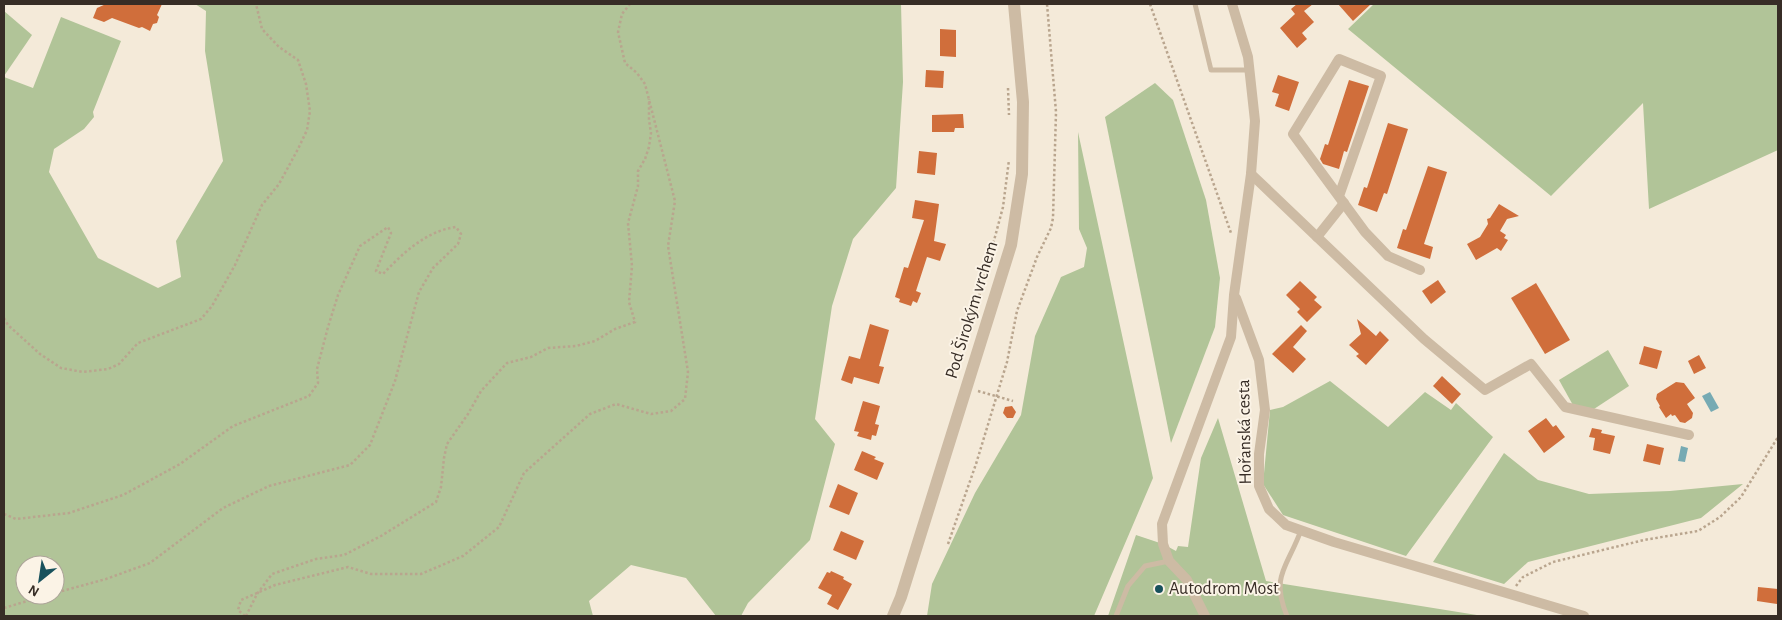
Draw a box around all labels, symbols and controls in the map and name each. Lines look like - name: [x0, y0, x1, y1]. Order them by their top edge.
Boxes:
- street label: Pod Širokým vrchem: [940, 238, 1001, 381]
- street label: Hořanská cesta: [1235, 379, 1255, 485]
- north arrow: [15, 555, 65, 605]
- place label: Autodrom Most: [1169, 580, 1279, 598]
- text: N: [26, 582, 42, 599]
- marker: Autodrom Most: [1153, 583, 1165, 595]

